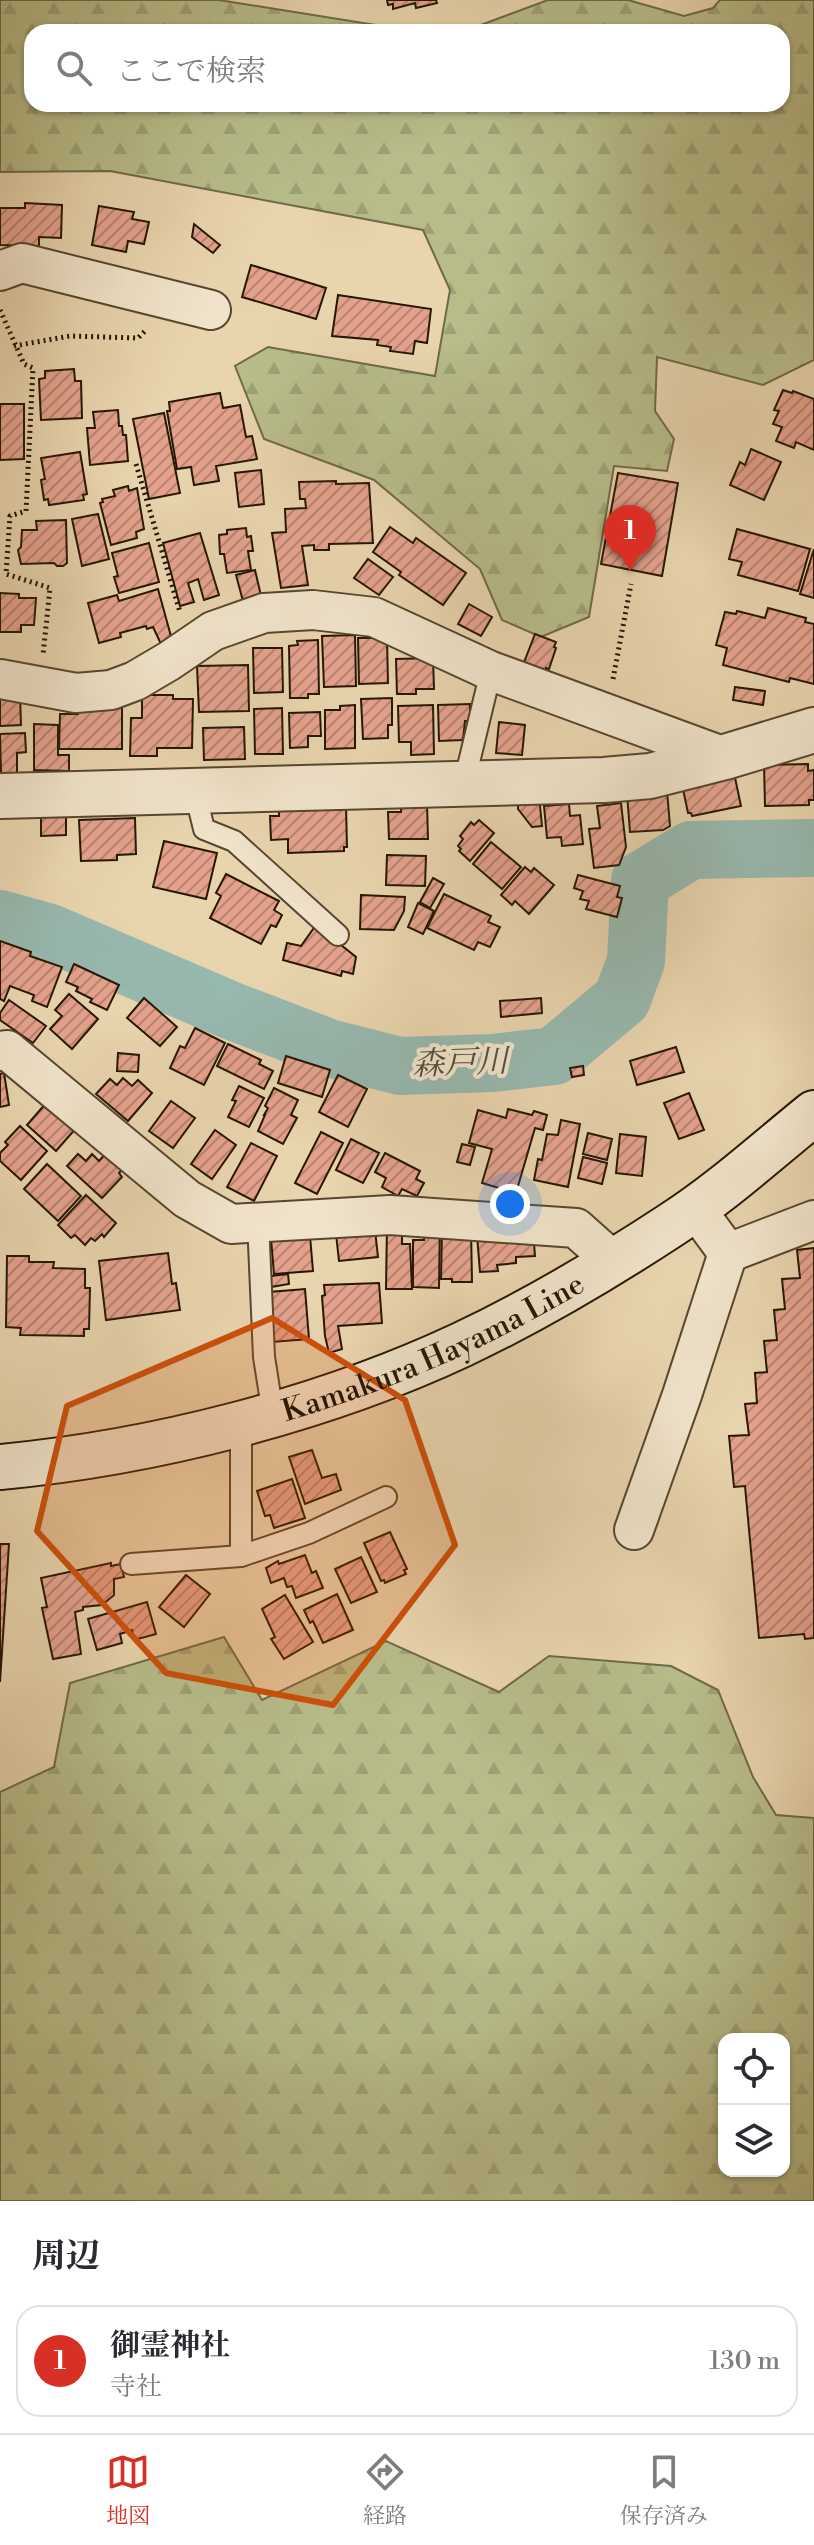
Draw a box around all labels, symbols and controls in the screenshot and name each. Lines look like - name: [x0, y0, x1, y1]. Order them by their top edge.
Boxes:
- search box: [24, 24, 790, 112]
- icon: search: [52, 46, 96, 90]
- text: ここで検索: [116, 53, 266, 91]
- pin: 1: [604, 505, 656, 571]
- water label: 森戸川: [411, 1041, 512, 1085]
- your location: [490, 1184, 530, 1224]
- street label: Kamakura Hayama Line: [278, 1265, 591, 1431]
- map controls: [718, 2033, 790, 2177]
- button: locate: [718, 2033, 790, 2105]
- button: layers: [718, 2105, 790, 2177]
- text: 周辺: [32, 2236, 100, 2278]
- text: 御霊神社: [110, 2327, 230, 2365]
- text: 1: [54, 2345, 66, 2377]
- text: 130 m: [709, 2345, 780, 2377]
- text: 寺社: [110, 2371, 162, 2403]
- tab: 地図: [106, 2450, 150, 2530]
- tab: 経路: [363, 2450, 407, 2530]
- tab: 保存済み: [620, 2450, 708, 2530]

